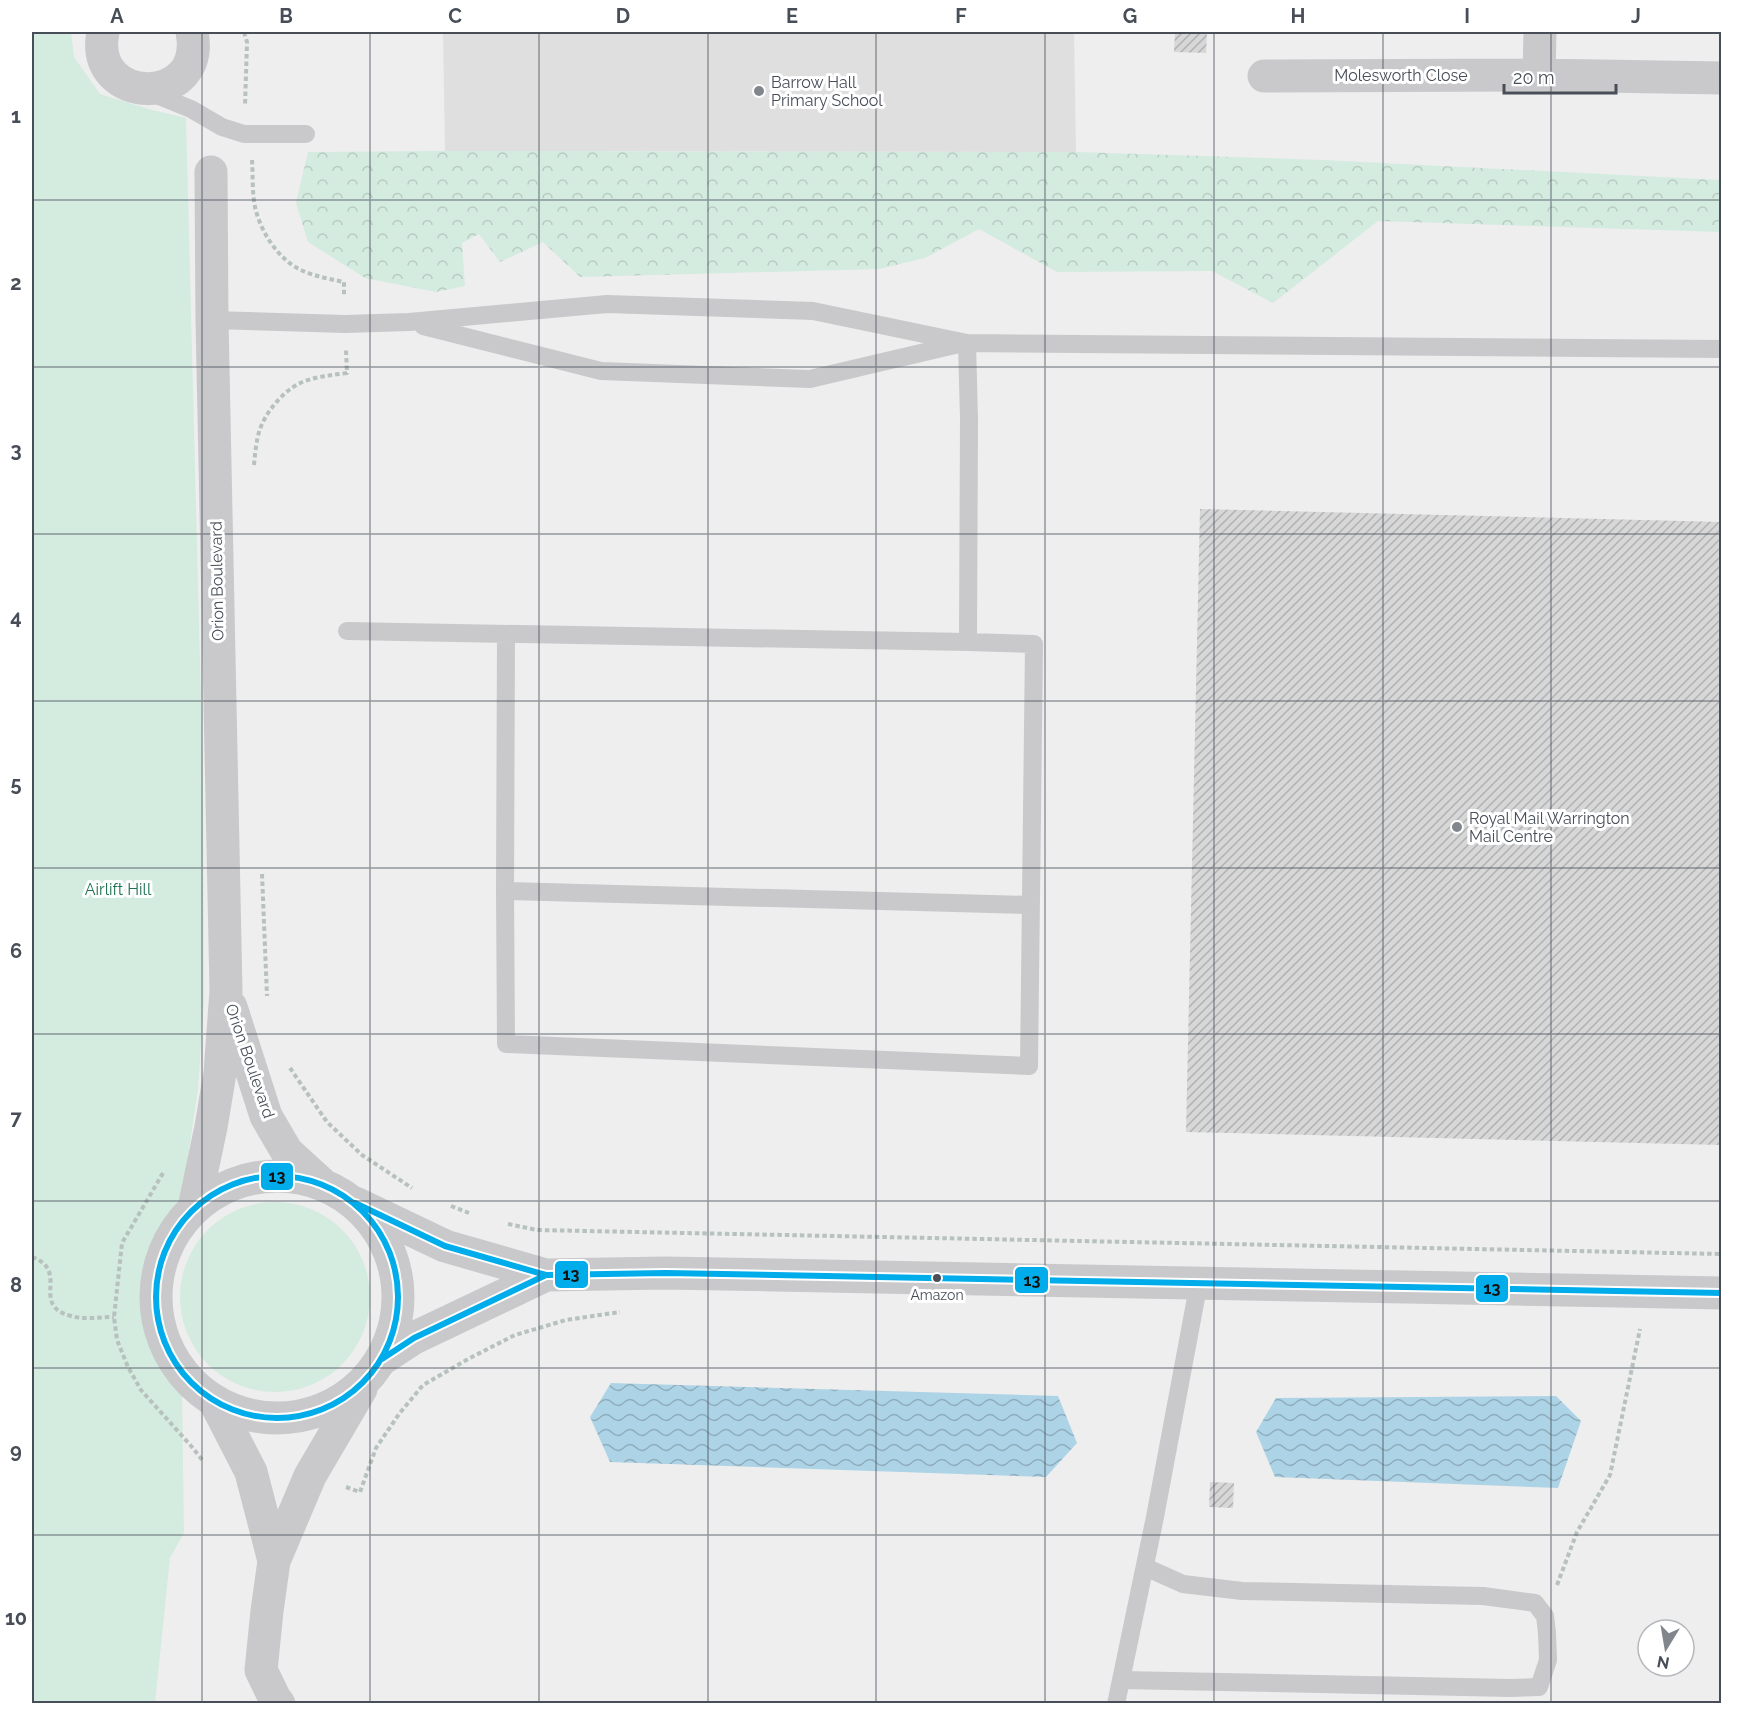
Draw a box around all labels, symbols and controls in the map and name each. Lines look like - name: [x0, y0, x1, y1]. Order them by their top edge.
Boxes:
- text: A: [110, 4, 124, 28]
- text: B: [279, 4, 293, 28]
- text: C: [448, 4, 462, 28]
- text: D: [616, 4, 630, 28]
- text: E: [786, 4, 798, 28]
- text: F: [955, 4, 967, 28]
- text: G: [1123, 4, 1137, 28]
- text: H: [1291, 4, 1305, 28]
- text: I: [1464, 4, 1470, 28]
- text: J: [1631, 4, 1641, 28]
- scale bar: [1504, 57, 1616, 95]
- street label: Molesworth Close: [1334, 66, 1468, 85]
- text: 20 m: [1513, 67, 1555, 88]
- place label: Barrow Hall Primary School: [771, 73, 883, 110]
- marker: Barrow Hall Primary School: [752, 84, 766, 98]
- text: 1: [11, 104, 21, 128]
- text: 2: [10, 271, 22, 295]
- text: 3: [10, 438, 22, 462]
- street label: Orion Boulevard: [206, 521, 228, 641]
- text: 4: [10, 605, 22, 629]
- text: 5: [10, 772, 22, 796]
- place label: Royal Mail Warrington Mail Centre: [1469, 809, 1630, 846]
- marker: Royal Mail Warrington Mail Centre: [1450, 820, 1464, 834]
- park label: Airlift Hill: [85, 880, 152, 899]
- text: 6: [10, 939, 22, 963]
- street label: Orion Boulevard: [222, 1001, 278, 1121]
- text: 7: [10, 1106, 22, 1130]
- line badge: 13: [260, 1162, 294, 1191]
- text: 13: [269, 1167, 285, 1186]
- line badge: 13: [554, 1260, 589, 1289]
- text: 13: [563, 1265, 579, 1284]
- line badge: 13: [1014, 1266, 1049, 1294]
- text: 13: [1024, 1271, 1040, 1290]
- marker: Amazon: [931, 1272, 943, 1284]
- text: 8: [10, 1273, 22, 1297]
- line badge: 13: [1475, 1274, 1509, 1303]
- text: 13: [1484, 1279, 1500, 1298]
- place label: Amazon: [910, 1287, 964, 1303]
- text: 9: [10, 1439, 22, 1463]
- text: 10: [5, 1606, 27, 1630]
- north arrow: [1636, 1618, 1696, 1678]
- text: N: [1655, 1652, 1671, 1673]

